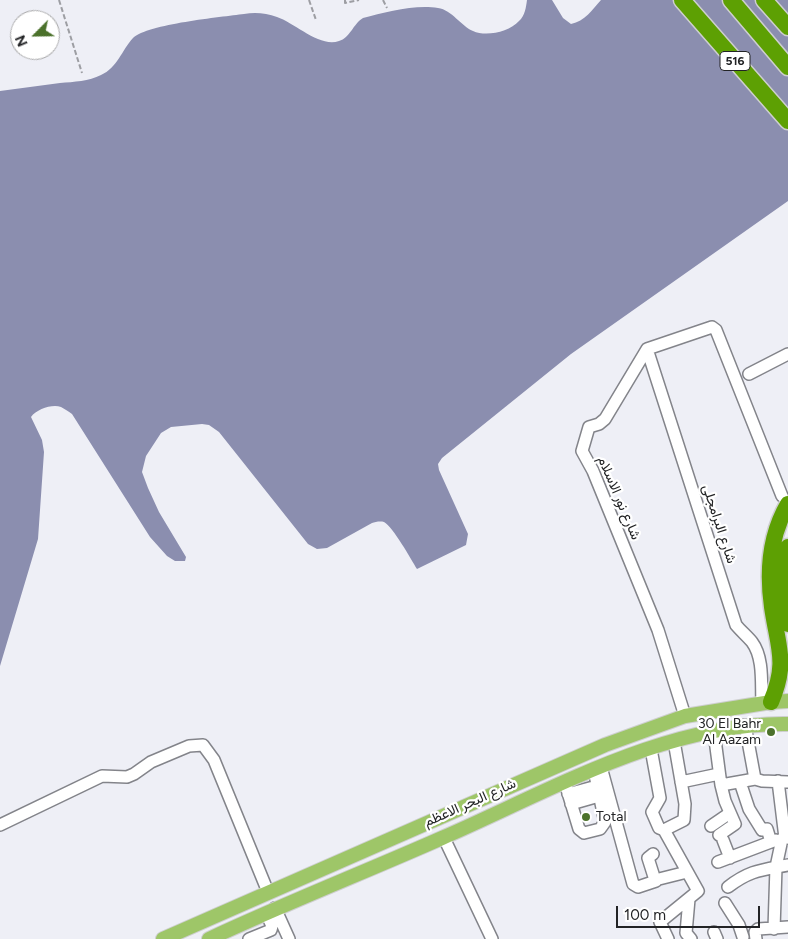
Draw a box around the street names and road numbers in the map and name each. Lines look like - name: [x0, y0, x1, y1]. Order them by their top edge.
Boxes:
- road number: 516: [720, 51, 750, 70]
- street label: شارع نور الاسلام: [594, 454, 644, 542]
- street label: شارع البرامجلى: [698, 482, 740, 566]
- street label: شارع البحر الاعظم: [421, 775, 519, 831]

